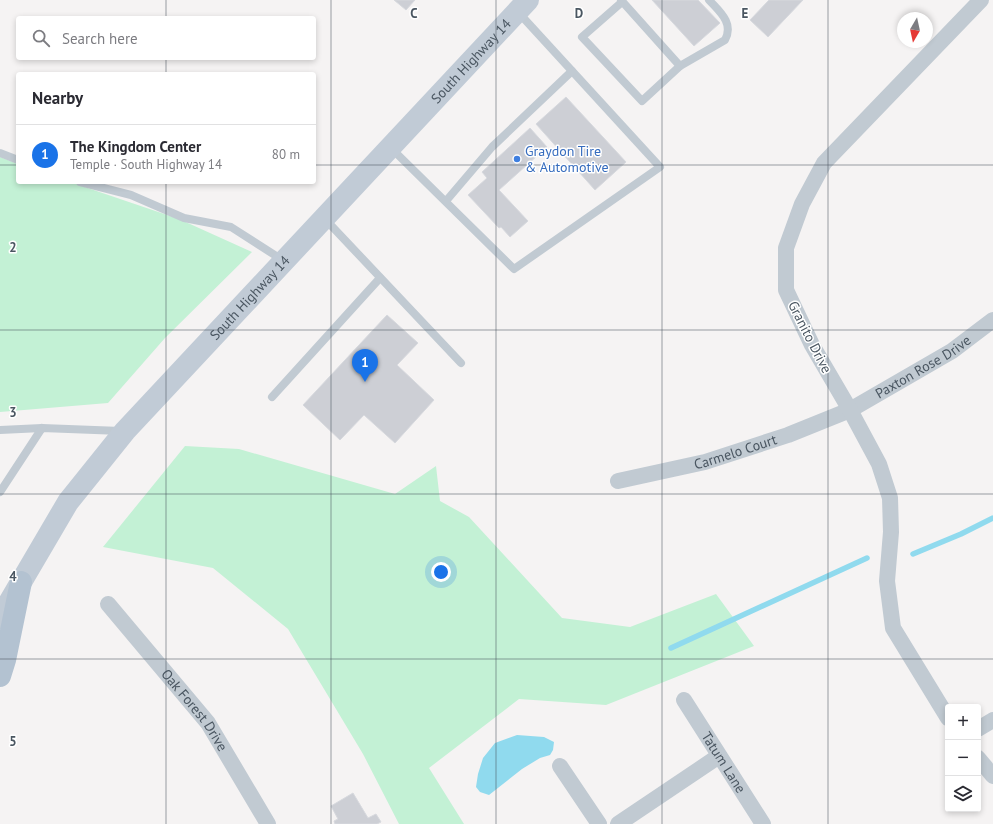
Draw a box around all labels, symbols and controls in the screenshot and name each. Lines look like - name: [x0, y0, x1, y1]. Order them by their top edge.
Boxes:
- text: C: [410, 5, 418, 22]
- text: D: [575, 5, 583, 22]
- text: E: [742, 5, 749, 22]
- north arrow: [897, 12, 933, 48]
- street label: South Highway 14: [427, 15, 515, 107]
- search box: [16, 16, 316, 60]
- icon: search: [30, 27, 52, 49]
- text: Search here: [62, 29, 138, 48]
- text: Nearby: [32, 87, 83, 109]
- text: The Kingdom Center: [70, 137, 201, 156]
- place label: Graydon Tire & Automotive: [525, 142, 609, 176]
- text: 1: [41, 146, 49, 163]
- text: 80 m: [272, 146, 300, 163]
- marker: Graydon Tire & Automotive: [512, 154, 522, 164]
- text: Temple · South Highway 14: [70, 156, 222, 173]
- text: 2: [9, 239, 17, 256]
- street label: South Highway 14: [206, 251, 294, 344]
- street label: Granito Drive: [784, 298, 836, 376]
- street label: Paxton Rose Drive: [872, 331, 974, 402]
- pin: 1: [352, 349, 378, 382]
- text: 3: [9, 404, 17, 421]
- street label: Carmelo Court: [692, 430, 779, 473]
- your location: [431, 562, 451, 582]
- text: 4: [9, 568, 17, 585]
- street label: Oak Forest Drive: [157, 665, 232, 754]
- map controls: [945, 704, 981, 812]
- button: +: [945, 704, 981, 740]
- street label: Tatum Lane: [698, 728, 750, 797]
- text: 5: [9, 733, 17, 750]
- button: −: [945, 740, 981, 776]
- button: layers: [945, 776, 981, 812]

